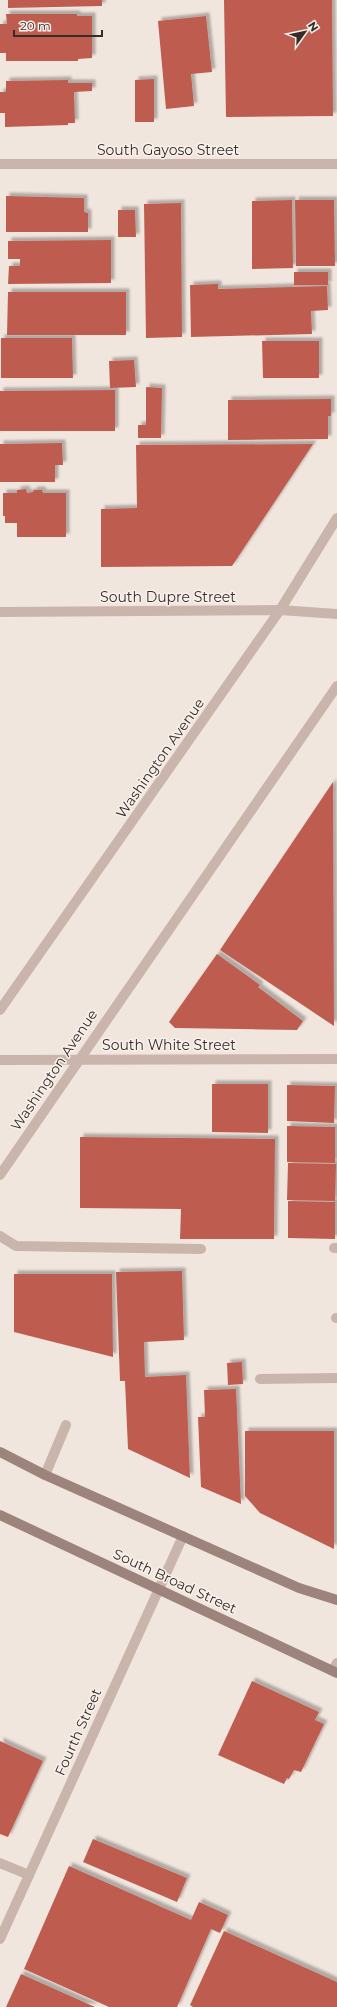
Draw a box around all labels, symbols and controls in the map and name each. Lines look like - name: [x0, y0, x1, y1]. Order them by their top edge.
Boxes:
- scale bar: [14, 12, 102, 38]
- north arrow: [285, 12, 325, 52]
- text: 20 m: [20, 18, 51, 33]
- text: N: [305, 19, 322, 34]
- street label: South Gayoso Street: [97, 141, 239, 159]
- street label: South Dupre Street: [100, 588, 236, 606]
- street label: Washington Avenue: [112, 695, 208, 821]
- street label: Washington Avenue: [7, 1006, 101, 1134]
- street label: South White Street: [102, 1036, 236, 1054]
- street label: South Broad Street: [110, 1545, 240, 1618]
- street label: Fourth Street: [51, 1685, 105, 1778]

